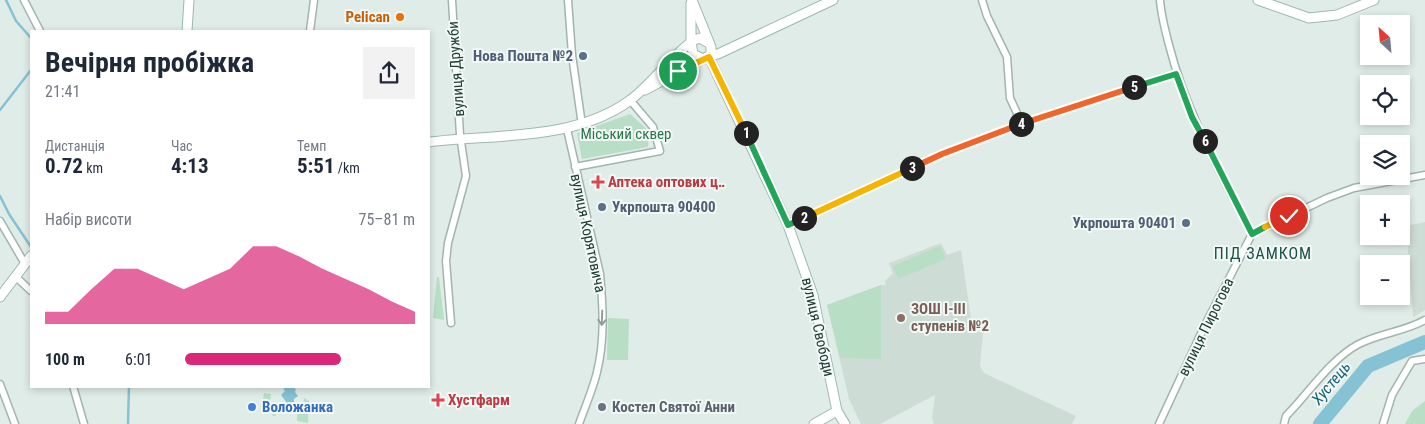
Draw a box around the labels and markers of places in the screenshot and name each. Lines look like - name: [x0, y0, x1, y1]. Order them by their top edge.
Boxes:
- place label: Pelican: [345, 8, 390, 26]
- marker: Pelican: [394, 11, 406, 23]
- place label: Нова Пошта №2: [473, 47, 573, 65]
- marker: Нова Пошта №2: [577, 50, 589, 62]
- pin: [657, 50, 699, 92]
- pin: 5: [1122, 74, 1146, 100]
- pin: 4: [1008, 112, 1034, 136]
- pin: 1: [734, 120, 758, 146]
- pin: 6: [1192, 128, 1218, 154]
- pin: 3: [900, 156, 924, 180]
- place label: Аптека оптових ц‥: [608, 173, 725, 191]
- marker: Аптека оптових ц‥: [592, 176, 604, 188]
- pin: [1268, 195, 1310, 237]
- place label: Укрпошта 90400: [612, 198, 716, 216]
- marker: Укрпошта 90400: [596, 201, 608, 213]
- pin: 2: [792, 206, 816, 230]
- place label: Укрпошта 90401: [1072, 214, 1176, 232]
- marker: Укрпошта 90401: [1180, 217, 1192, 229]
- place label: ЗОШ І-ІІІ ступенів №2: [911, 300, 989, 335]
- marker: ЗОШ І-ІІІ ступенів №2: [895, 312, 907, 324]
- place label: Хустфарм: [448, 391, 510, 409]
- marker: Хустфарм: [432, 394, 444, 406]
- place label: Воложанка: [262, 398, 333, 416]
- place label: Костел Святої Анни: [612, 398, 735, 416]
- marker: Воложанка: [246, 401, 258, 413]
- marker: Костел Святої Анни: [596, 401, 608, 413]

